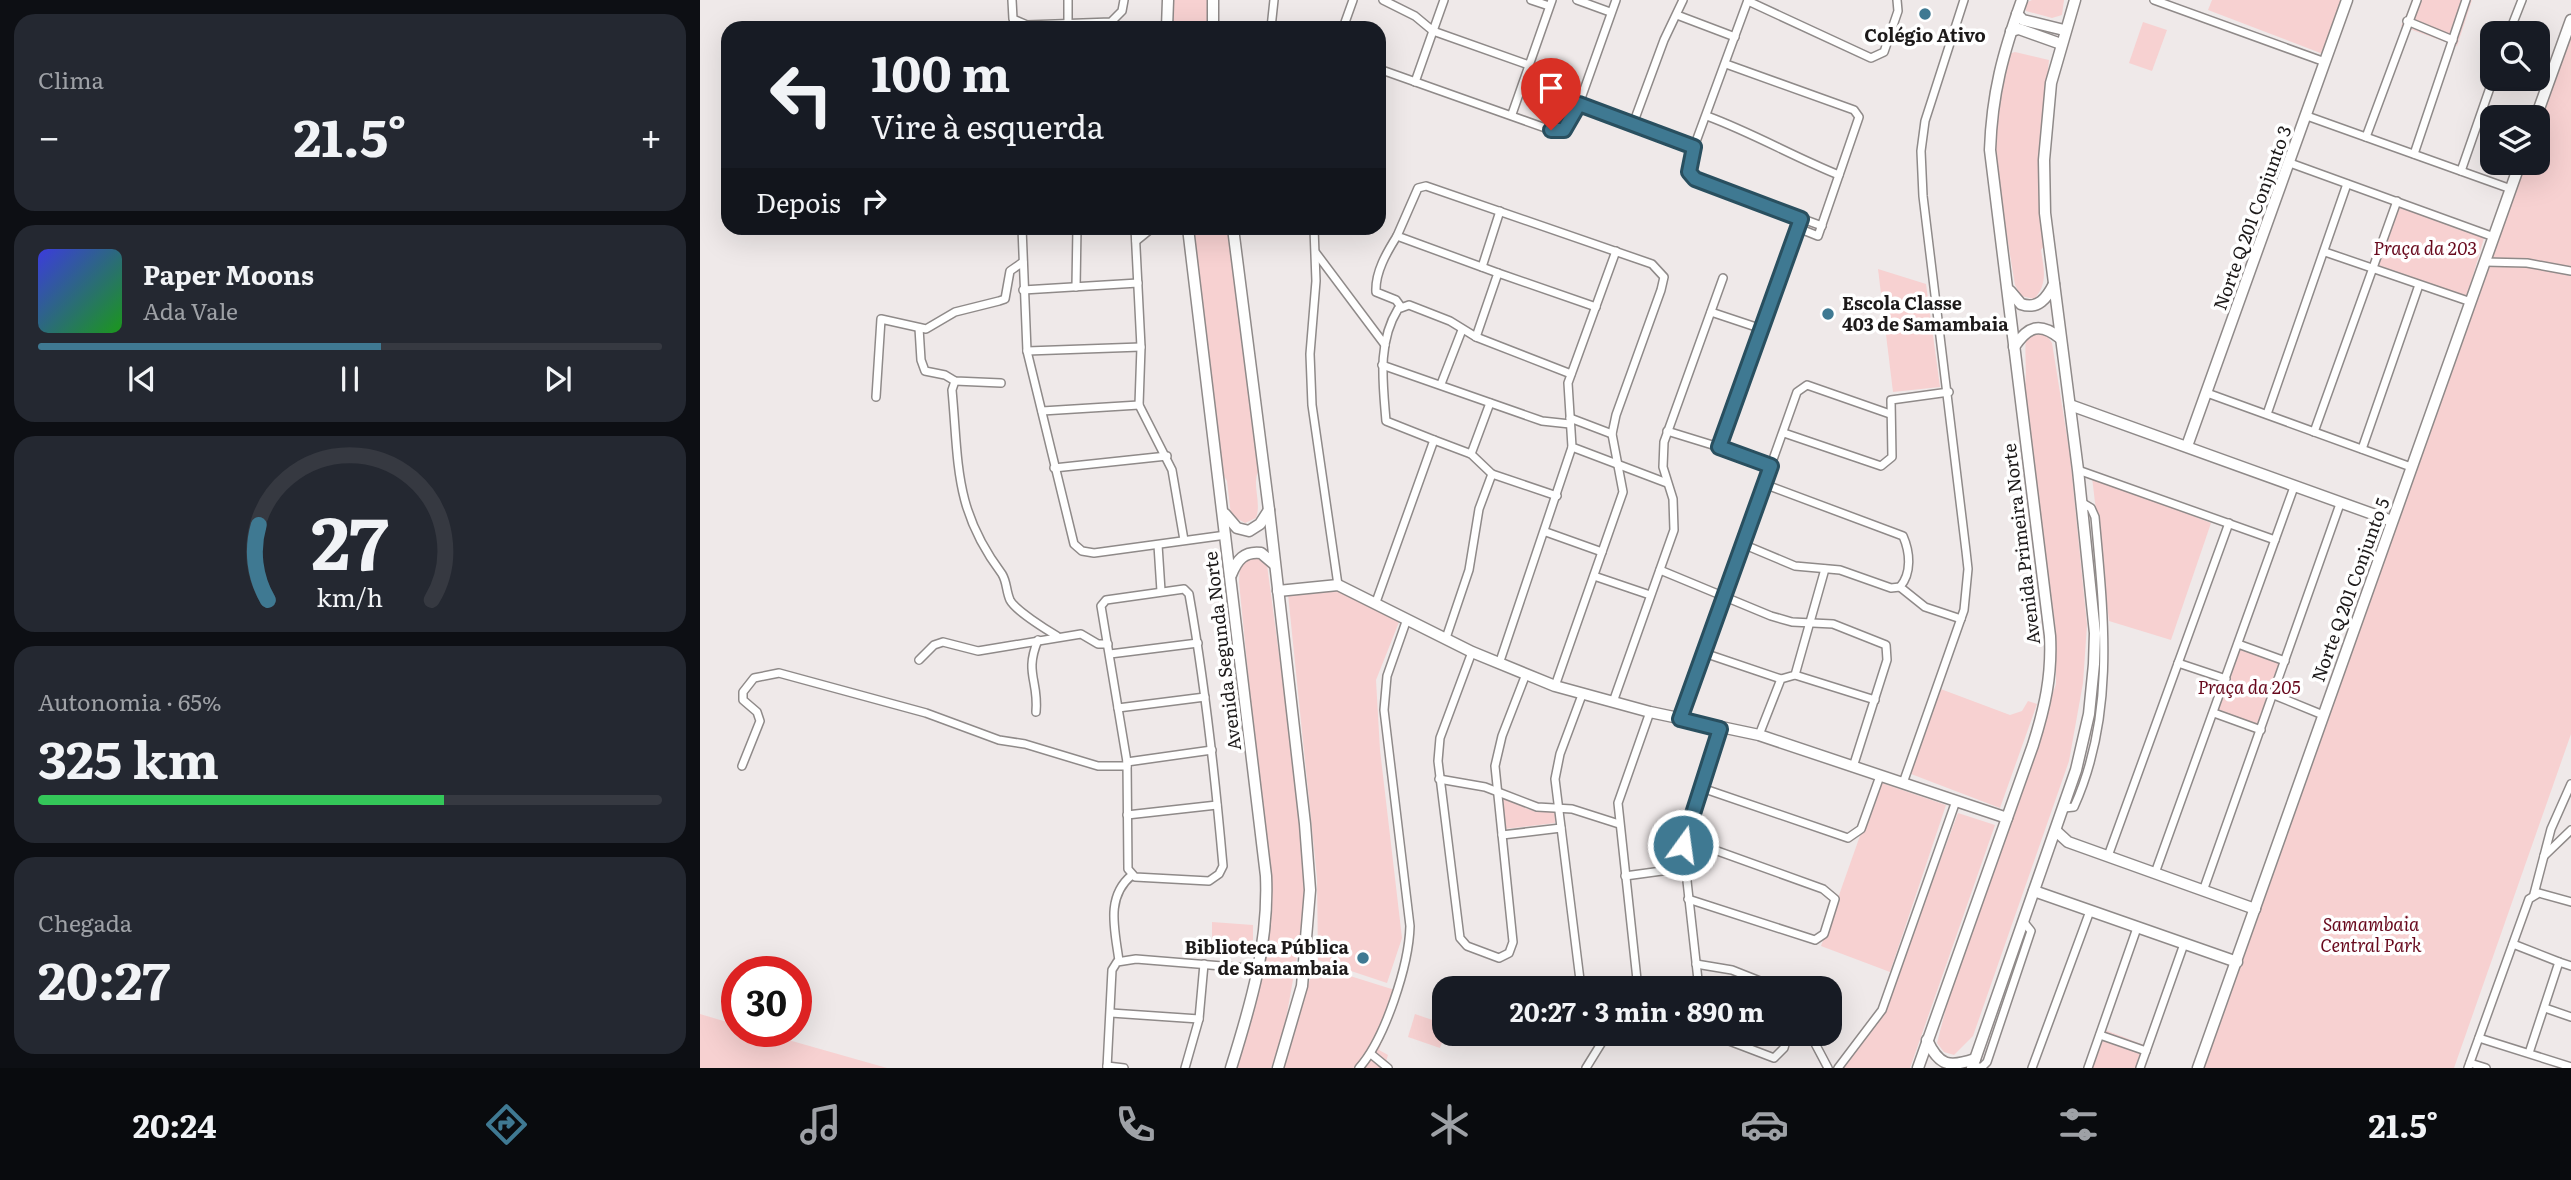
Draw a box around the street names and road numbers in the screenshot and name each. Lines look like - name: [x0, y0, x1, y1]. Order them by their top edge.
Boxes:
- street label: Norte Q 201 Conjunto 3: [2206, 121, 2298, 314]
- street label: Avenida Primeira Norte: [1995, 442, 2046, 646]
- street label: Norte Q 201 Conjunto 5: [2304, 494, 2395, 685]
- street label: Avenida Segunda Norte: [1196, 550, 1247, 752]

